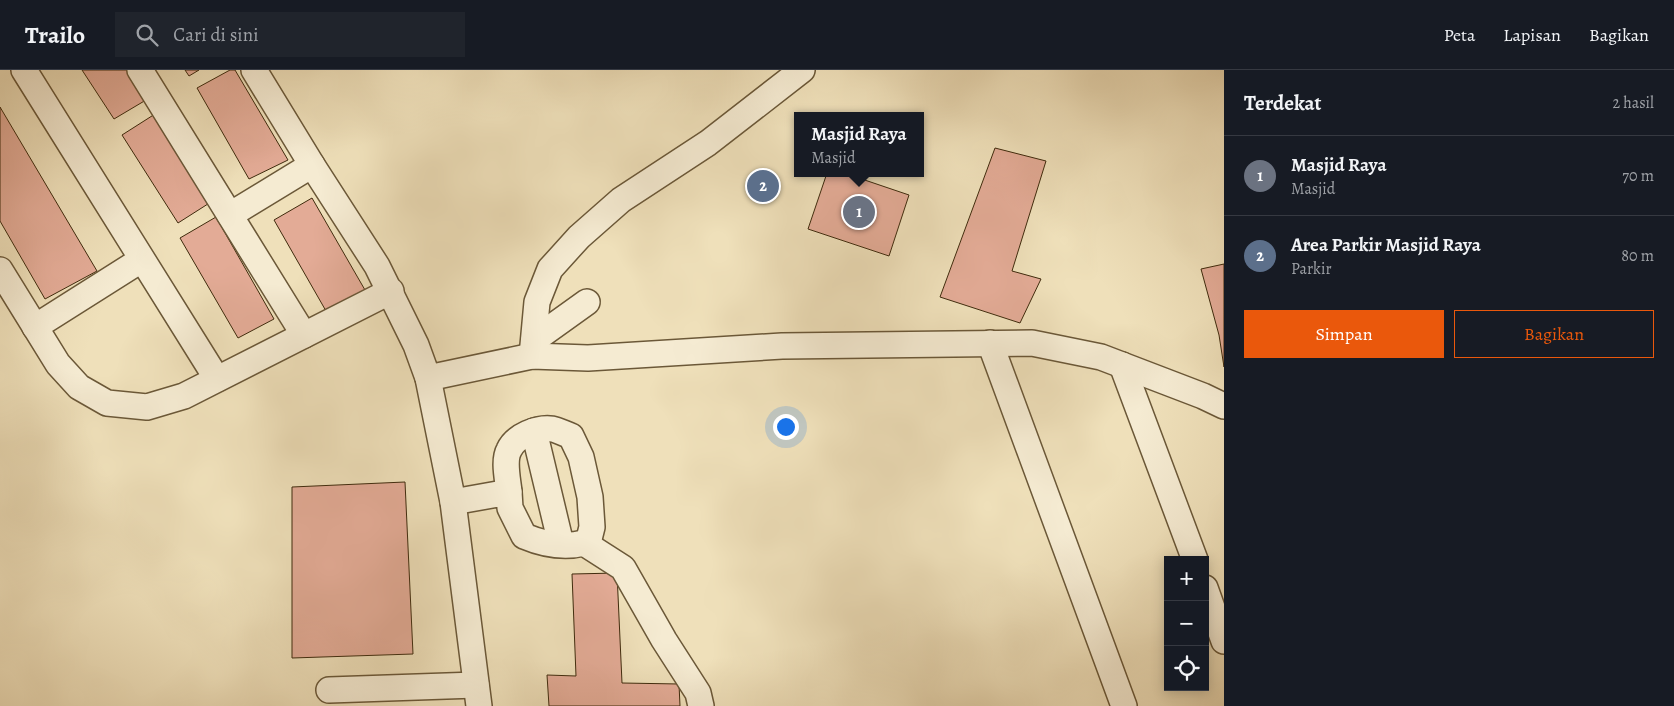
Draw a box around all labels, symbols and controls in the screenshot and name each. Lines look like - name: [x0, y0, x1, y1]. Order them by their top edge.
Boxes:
- search box: [115, 12, 465, 57]
- text: Trailo: [25, 19, 85, 51]
- icon: search: [133, 21, 161, 49]
- text: Cari di sini: [173, 22, 258, 48]
- text: Peta: [1444, 23, 1475, 47]
- text: Lapisan: [1503, 23, 1561, 47]
- text: Bagikan: [1589, 23, 1649, 47]
- text: Terdekat: [1244, 89, 1322, 117]
- text: 2 hasil: [1612, 92, 1654, 114]
- popup: [794, 112, 924, 177]
- text: Masjid Raya: [811, 121, 907, 147]
- text: Masjid: [811, 147, 856, 169]
- text: Masjid Raya: [1291, 152, 1387, 178]
- text: 1: [1257, 165, 1263, 187]
- text: 70 m: [1622, 165, 1654, 187]
- pin: 2: [747, 167, 779, 205]
- text: Masjid: [1291, 178, 1335, 200]
- pin: 1: [843, 193, 875, 231]
- text: Area Parkir Masjid Raya: [1291, 232, 1481, 258]
- text: 2: [1256, 245, 1264, 267]
- text: 80 m: [1621, 245, 1654, 267]
- text: Parkir: [1291, 258, 1332, 280]
- button: Simpan: [1244, 310, 1444, 358]
- button: Bagikan: [1454, 310, 1654, 358]
- your location: [773, 414, 799, 440]
- map controls: [1164, 556, 1209, 691]
- button: +: [1164, 556, 1209, 601]
- button: −: [1164, 601, 1209, 646]
- button: locate: [1164, 646, 1209, 691]

